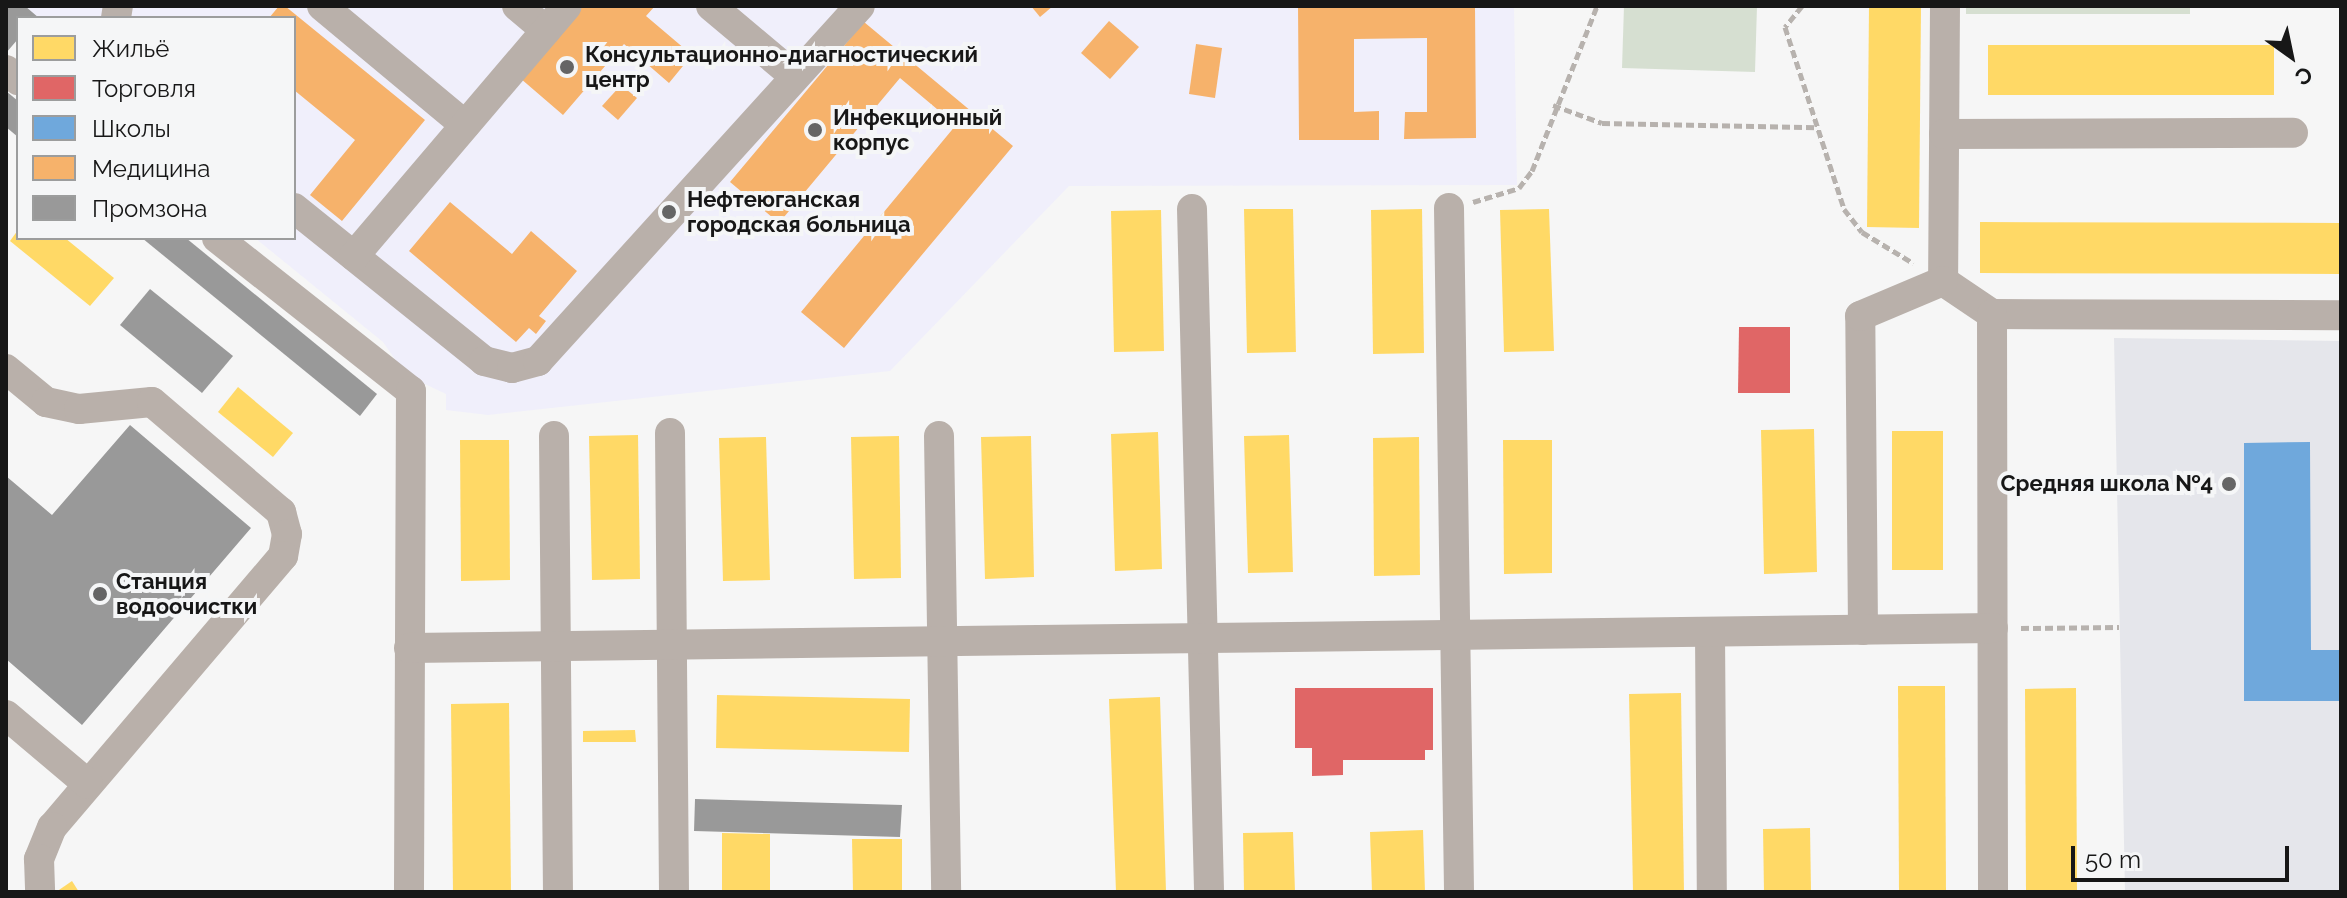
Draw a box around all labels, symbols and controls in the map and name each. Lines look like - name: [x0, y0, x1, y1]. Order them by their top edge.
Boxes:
- legend: [16, 16, 296, 240]
- north arrow: [2251, 16, 2331, 96]
- text: Жильё: [92, 34, 169, 63]
- place label: Консультационно-диагностический центр: [585, 41, 978, 92]
- marker: Консультационно-диагностический центр: [556, 56, 578, 78]
- text: С: [2291, 61, 2317, 91]
- text: Торговля: [92, 74, 196, 103]
- place label: Инфекционный корпус: [833, 104, 1002, 156]
- text: Школы: [92, 114, 171, 143]
- marker: Инфекционный корпус: [804, 119, 826, 141]
- text: Медицина: [92, 154, 210, 183]
- place label: Нефтеюганская городская больница: [687, 186, 911, 238]
- text: Промзона: [92, 194, 207, 223]
- marker: Нефтеюганская городская больница: [658, 201, 680, 223]
- place label: Средняя школа №4: [2001, 471, 2213, 497]
- marker: Средняя школа №4: [2220, 475, 2238, 493]
- place label: Станция водоочистки: [116, 568, 257, 620]
- marker: Станция водоочистки: [91, 585, 109, 603]
- scale bar: [2075, 830, 2293, 880]
- text: 50 m: [2085, 845, 2141, 874]

